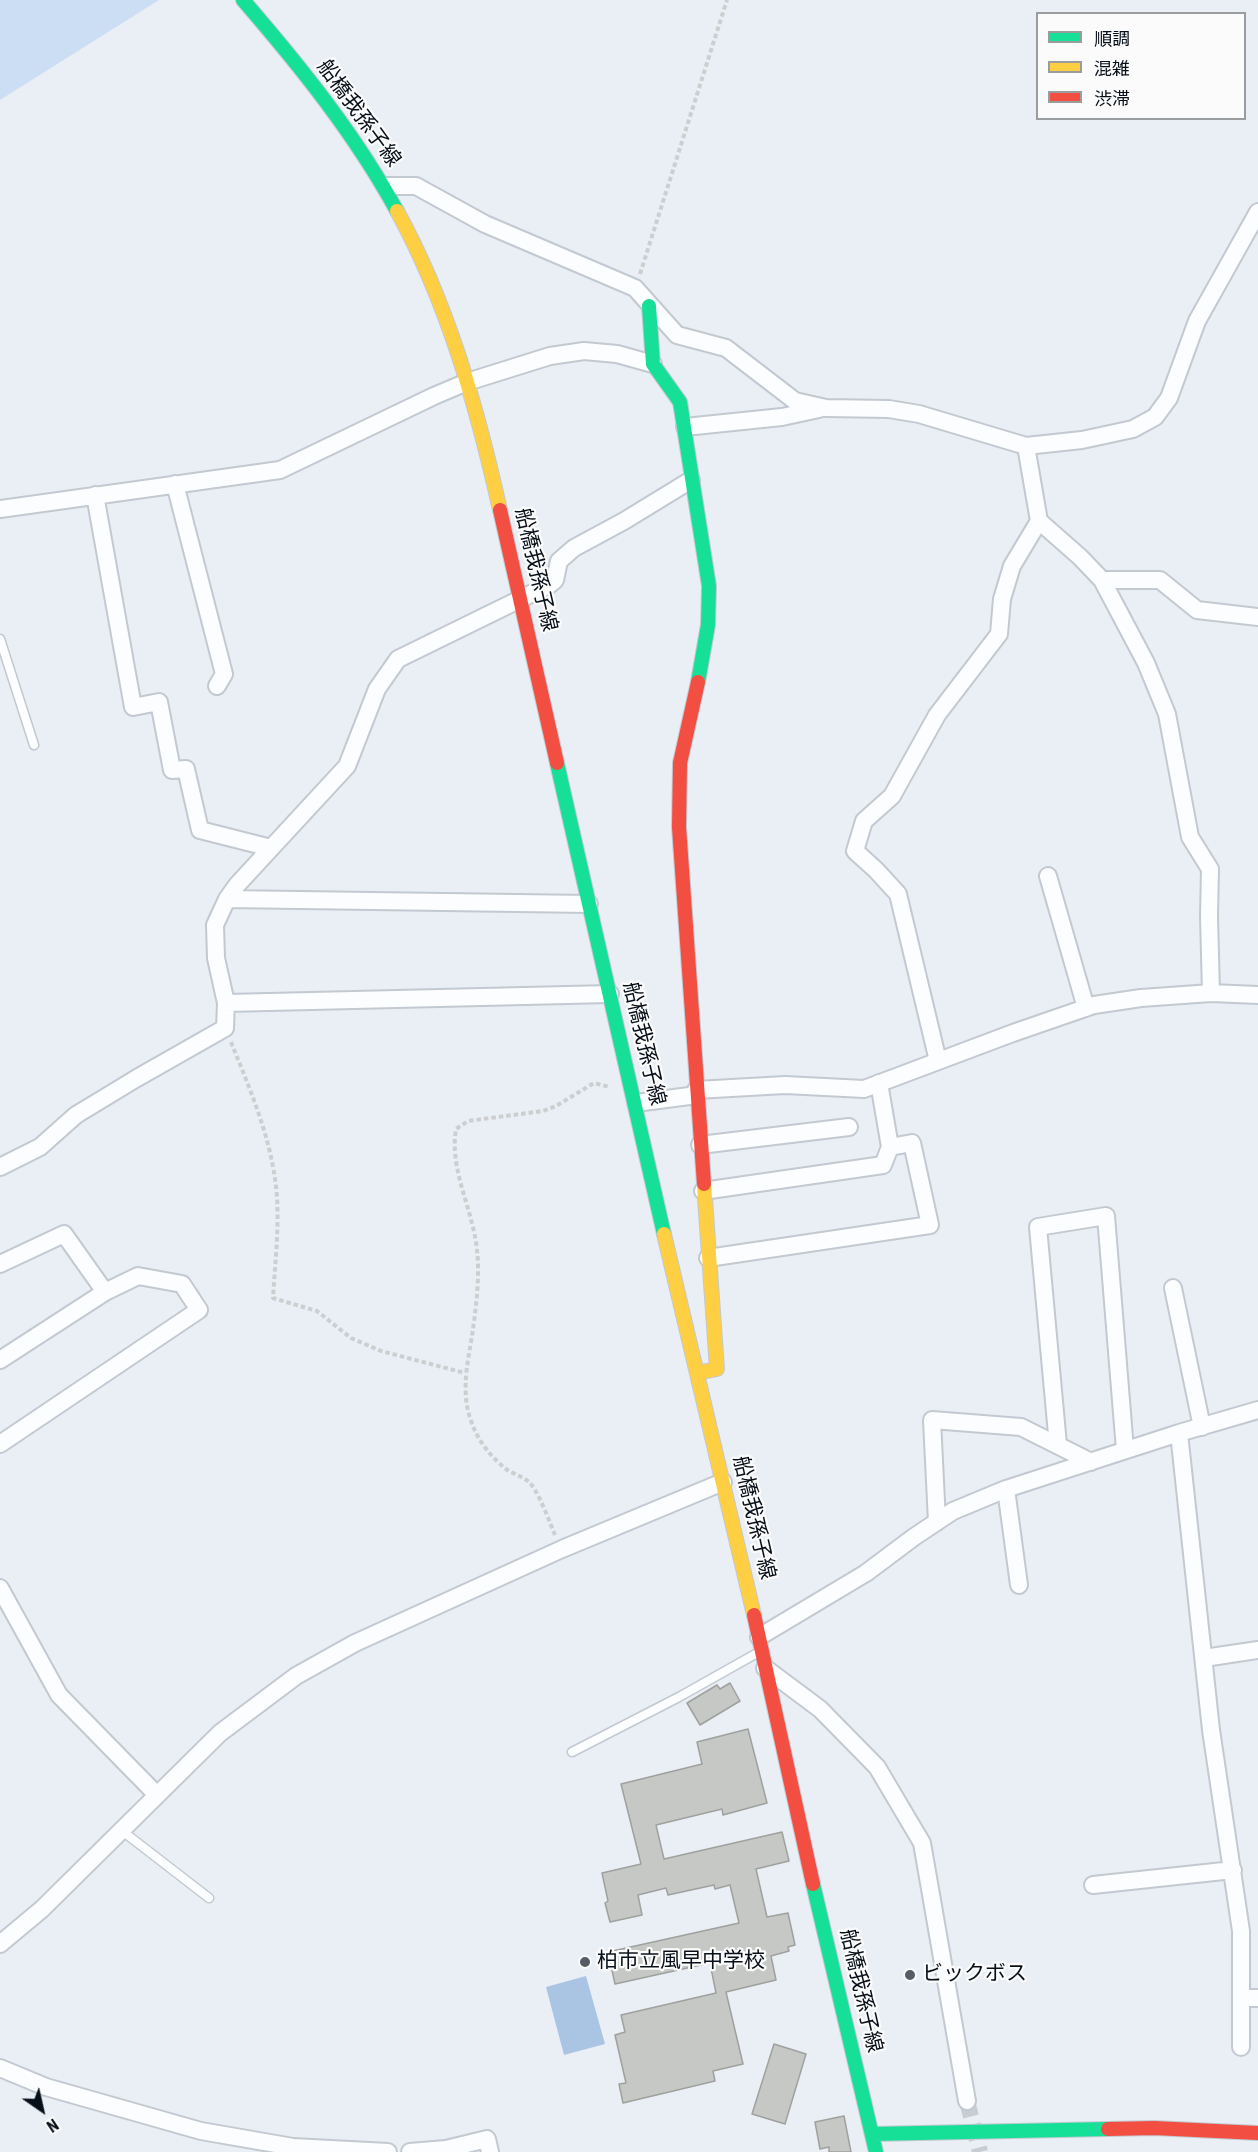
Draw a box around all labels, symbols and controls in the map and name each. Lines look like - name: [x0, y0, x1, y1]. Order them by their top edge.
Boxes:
- legend: [1036, 12, 1246, 120]
- text: 順調: [1094, 28, 1130, 49]
- street label: 船橋我孫子線: [311, 56, 405, 172]
- text: 混雑: [1094, 58, 1130, 79]
- text: 渋滞: [1094, 88, 1130, 109]
- street label: 船橋我孫子線: [509, 506, 561, 634]
- street label: 船橋我孫子線: [617, 980, 669, 1108]
- street label: 船橋我孫子線: [727, 1454, 779, 1582]
- street label: 船橋我孫子線: [834, 1927, 886, 2055]
- place label: 柏市立風早中学校: [597, 1949, 765, 1975]
- marker: 柏市立風早中学校: [578, 1955, 592, 1969]
- place label: ビックボス: [922, 1962, 1027, 1988]
- marker: ビックボス: [903, 1968, 917, 1982]
- north arrow: [12, 2080, 72, 2140]
- text: N: [43, 2115, 62, 2136]

